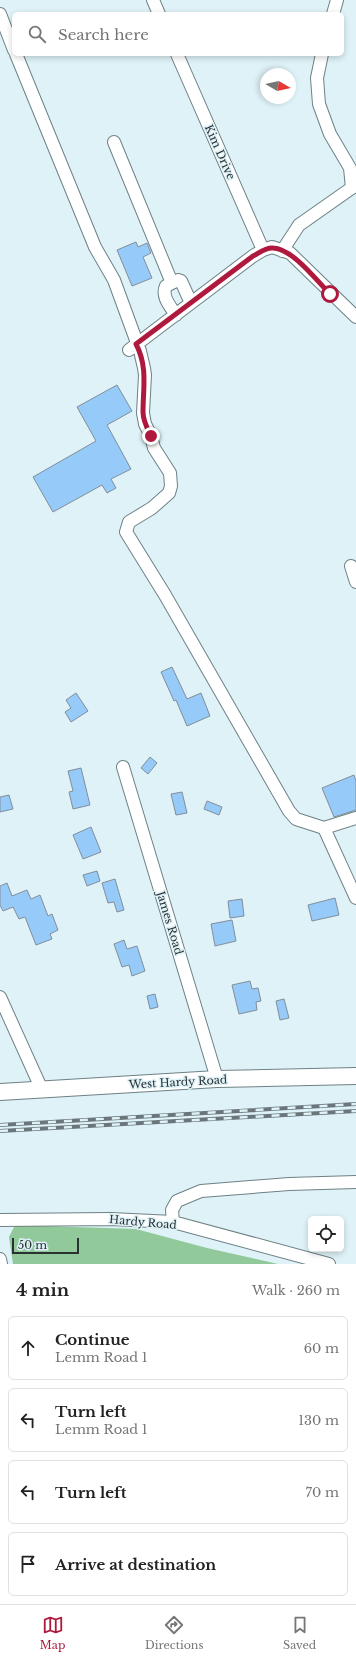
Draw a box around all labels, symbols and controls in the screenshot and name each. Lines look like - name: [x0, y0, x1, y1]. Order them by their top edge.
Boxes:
- search box: [12, 12, 344, 56]
- icon: search: [26, 23, 48, 45]
- text: Search here: [58, 25, 149, 44]
- north arrow: [260, 68, 296, 104]
- street label: Kim Drive: [202, 122, 238, 182]
- route start: [321, 285, 339, 303]
- route end: [142, 427, 160, 445]
- street label: James Road: [153, 888, 186, 957]
- street label: West Hardy Road: [127, 1072, 228, 1092]
- street label: Hardy Road: [109, 1212, 178, 1232]
- map controls: [308, 1216, 344, 1252]
- button: locate: [308, 1216, 344, 1252]
- scale bar: [12, 1236, 79, 1255]
- text: 50 m: [18, 1238, 47, 1252]
- text: 4 min: [16, 1280, 69, 1301]
- text: Walk · 260 m: [252, 1282, 340, 1299]
- text: Continue: [55, 1330, 130, 1349]
- icon: ahead: [17, 1337, 39, 1359]
- text: 60 m: [304, 1340, 339, 1357]
- text: Lemm Road 1: [55, 1349, 148, 1366]
- text: Turn left: [55, 1402, 126, 1421]
- icon: left: [17, 1409, 39, 1431]
- text: 130 m: [298, 1412, 339, 1429]
- text: Lemm Road 1: [55, 1421, 148, 1438]
- icon: left: [17, 1481, 39, 1503]
- text: Turn left: [55, 1483, 126, 1502]
- text: 70 m: [306, 1484, 339, 1501]
- icon: arrive: [17, 1553, 39, 1575]
- text: Arrive at destination: [55, 1555, 216, 1574]
- tab: Map: [40, 1614, 65, 1652]
- tab: Directions: [145, 1614, 203, 1652]
- tab: Saved: [283, 1614, 316, 1652]

